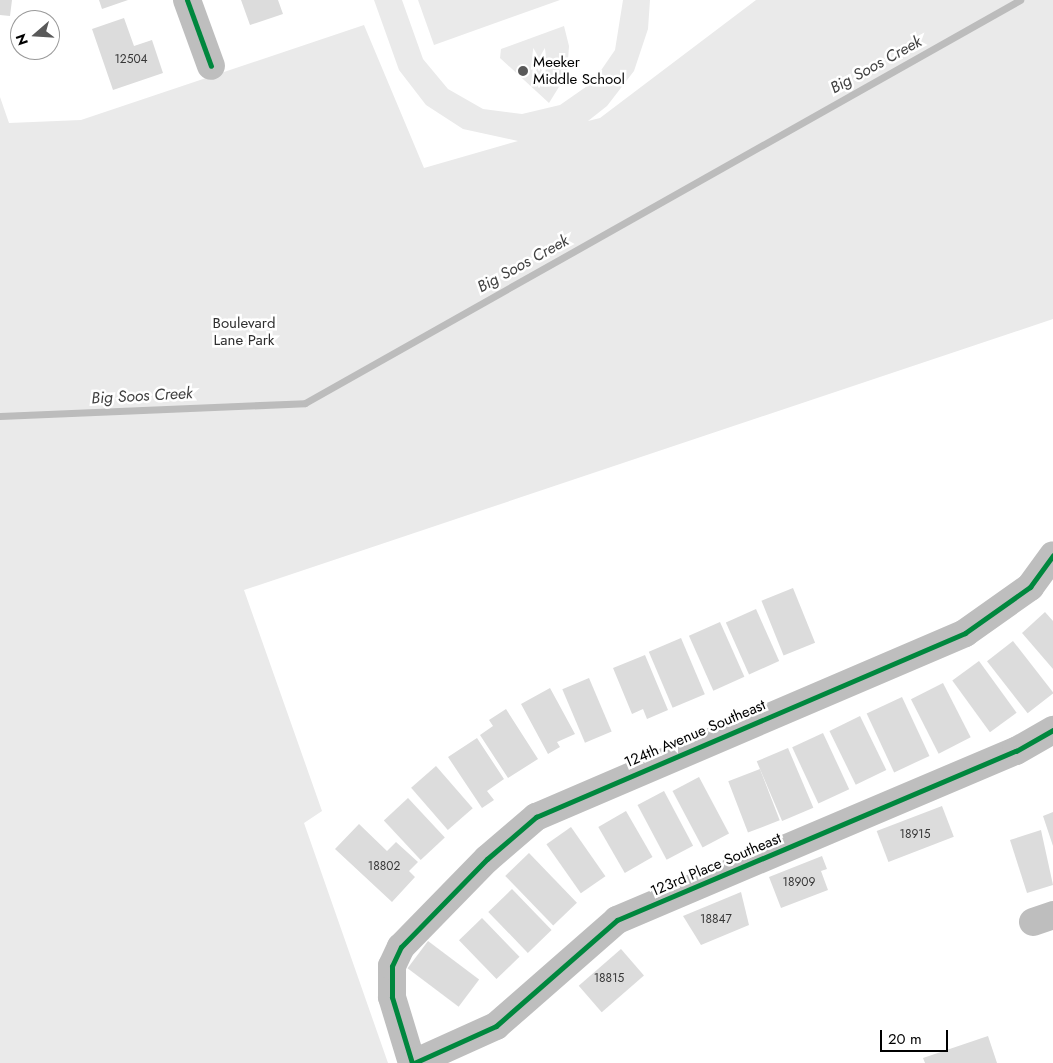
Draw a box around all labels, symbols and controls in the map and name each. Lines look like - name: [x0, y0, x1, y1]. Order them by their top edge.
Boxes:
- north arrow: [10, 10, 60, 60]
- text: N: [10, 31, 33, 48]
- water label: Big Soos Creek: [827, 32, 925, 98]
- house number: 12504: [114, 53, 148, 67]
- place label: Meeker Middle School: [533, 53, 625, 88]
- marker: Meeker Middle School: [517, 65, 529, 77]
- water label: Big Soos Creek: [474, 231, 572, 297]
- park label: Boulevard Lane Park: [213, 314, 275, 349]
- water label: Big Soos Creek: [91, 384, 193, 408]
- street label: 124th Avenue Southeast: [622, 696, 768, 772]
- house number: 18915: [899, 828, 931, 842]
- street label: 123rd Place Southeast: [648, 829, 784, 901]
- house number: 18802: [368, 860, 400, 874]
- house number: 18909: [783, 876, 815, 890]
- house number: 18847: [700, 913, 732, 927]
- house number: 18815: [594, 972, 624, 986]
- scale bar: [883, 1020, 950, 1052]
- text: 20 m: [888, 1028, 922, 1050]

